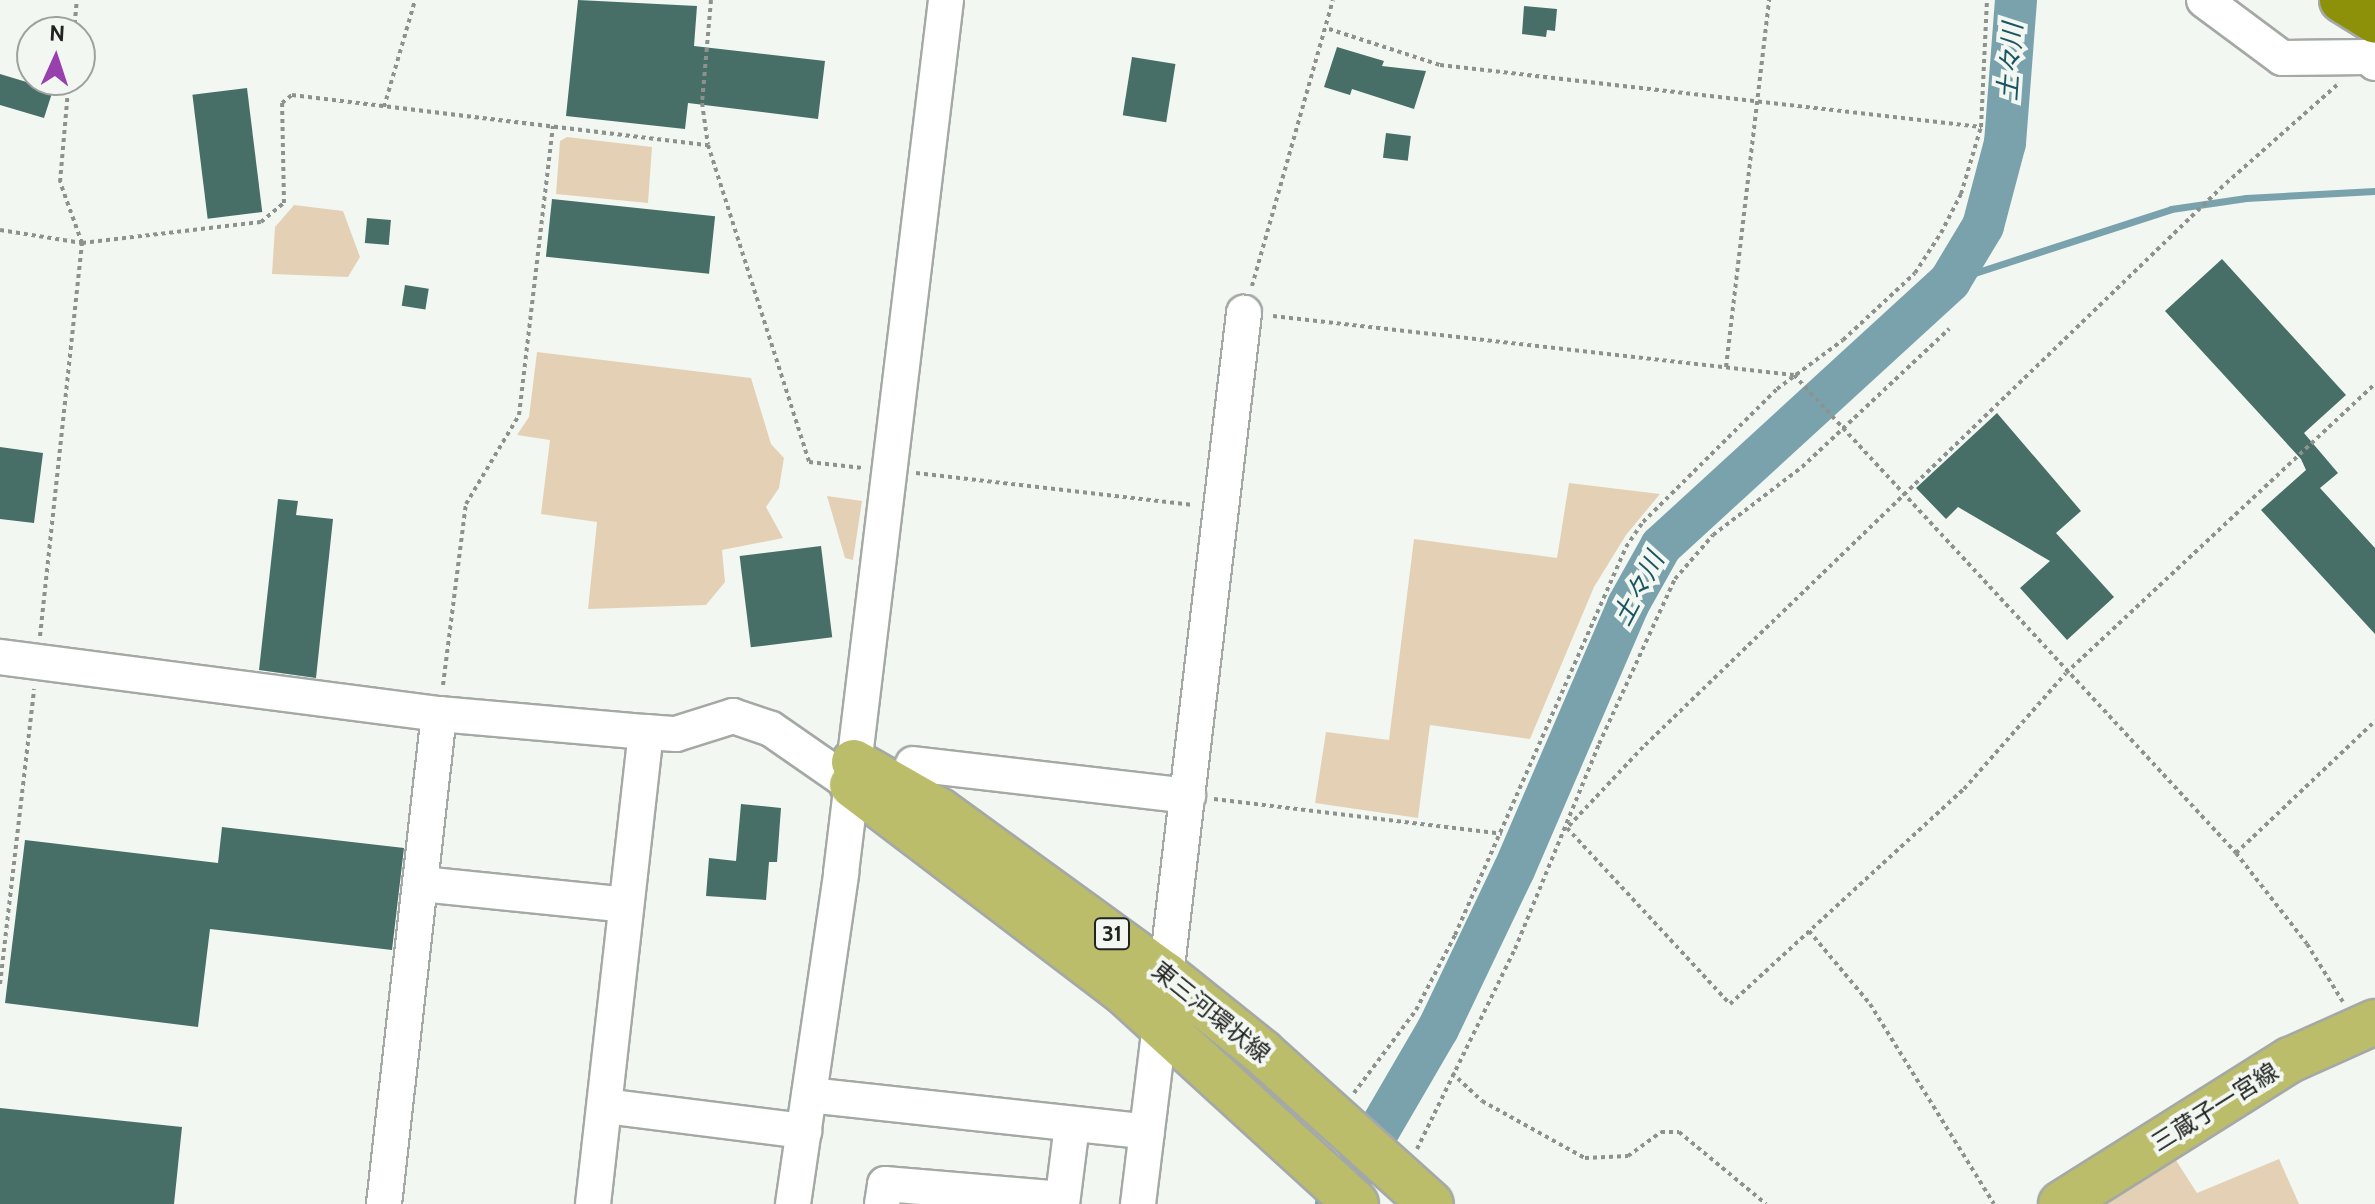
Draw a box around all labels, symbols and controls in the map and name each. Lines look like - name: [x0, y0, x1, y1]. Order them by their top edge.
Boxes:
- north arrow: [16, 16, 96, 96]
- text: N: [49, 20, 66, 47]
- water label: 土々川: [1993, 22, 2029, 102]
- water label: 土々川: [1607, 547, 1671, 631]
- road number: 31: [1094, 916, 1130, 952]
- street label: 東三河環状線: [1146, 955, 1276, 1069]
- street label: 三蔵子一宮線: [2146, 1057, 2284, 1157]

